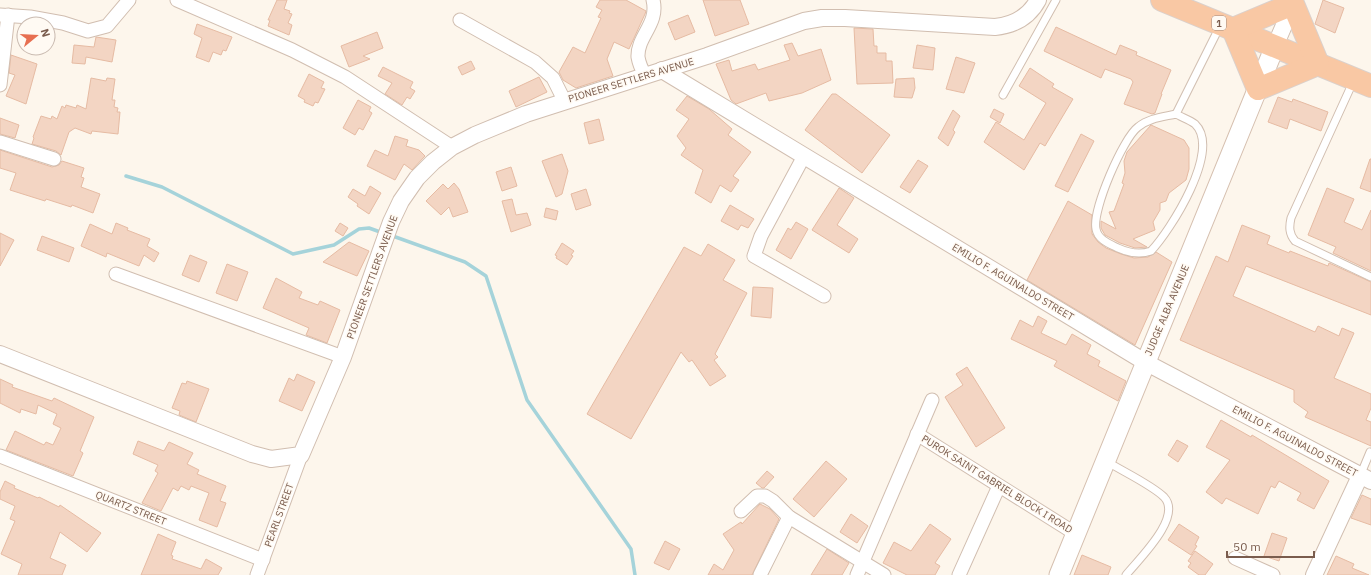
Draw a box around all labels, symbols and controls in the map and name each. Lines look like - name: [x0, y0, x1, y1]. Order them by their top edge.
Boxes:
- north arrow: [16, 16, 56, 56]
- road number: 1: [1212, 16, 1226, 30]
- text: N: [38, 27, 53, 39]
- street label: PIONEER SETTLERS AVENUE: [566, 55, 696, 105]
- street label: PIONEER SETTLERS AVENUE: [343, 213, 401, 341]
- street label: EMILIO F. AGUINALDO STREET: [950, 240, 1077, 324]
- street label: JUDGE ALBA AVENUE: [1142, 262, 1192, 358]
- street label: EMILIO F. AGUINALDO STREET: [1230, 402, 1360, 480]
- street label: PUROK SAINT GABRIEL BLOCK I ROAD: [919, 432, 1075, 536]
- street label: PEARL STREET: [261, 481, 297, 549]
- street label: QUARTZ STREET: [94, 488, 169, 528]
- scale bar: [1227, 533, 1314, 559]
- text: 50 m: [1233, 539, 1261, 554]

